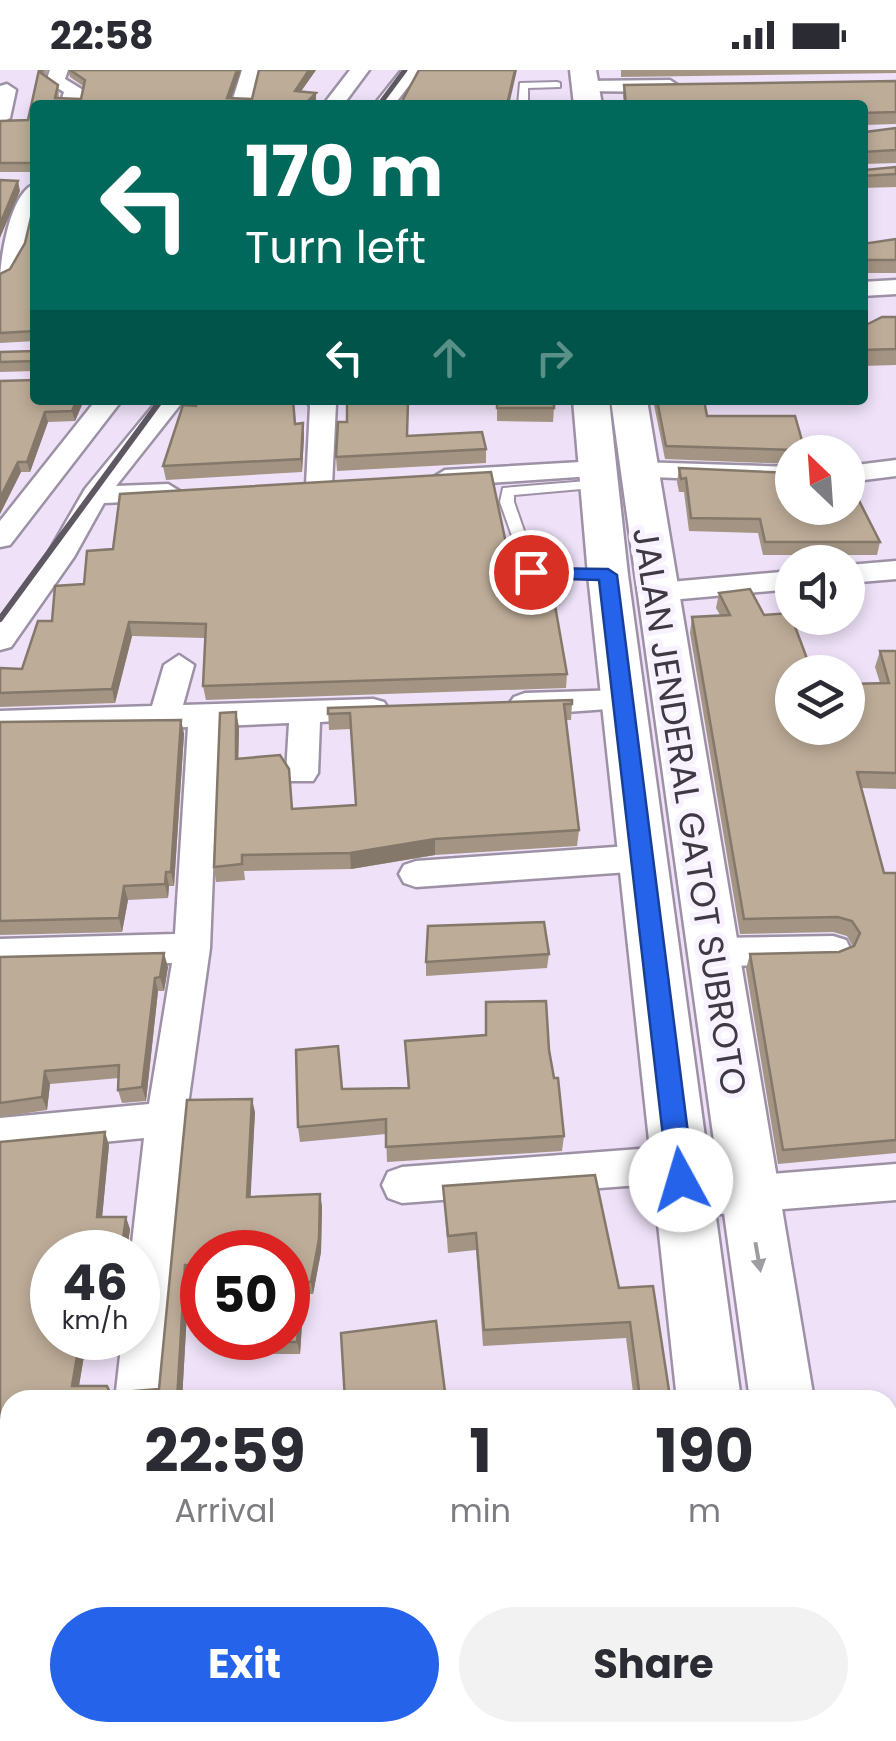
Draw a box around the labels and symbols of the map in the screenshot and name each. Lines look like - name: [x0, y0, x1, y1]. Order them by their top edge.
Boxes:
- north arrow: [775, 435, 865, 525]
- street label: JALAN JENDERAL GATOT SUBROTO: [621, 524, 759, 1098]
- pin: [489, 530, 574, 615]
- position arrow: [629, 1128, 733, 1232]
- speed limit sign: 50: [180, 1230, 310, 1360]
- one-way arrow: [751, 1242, 766, 1274]

